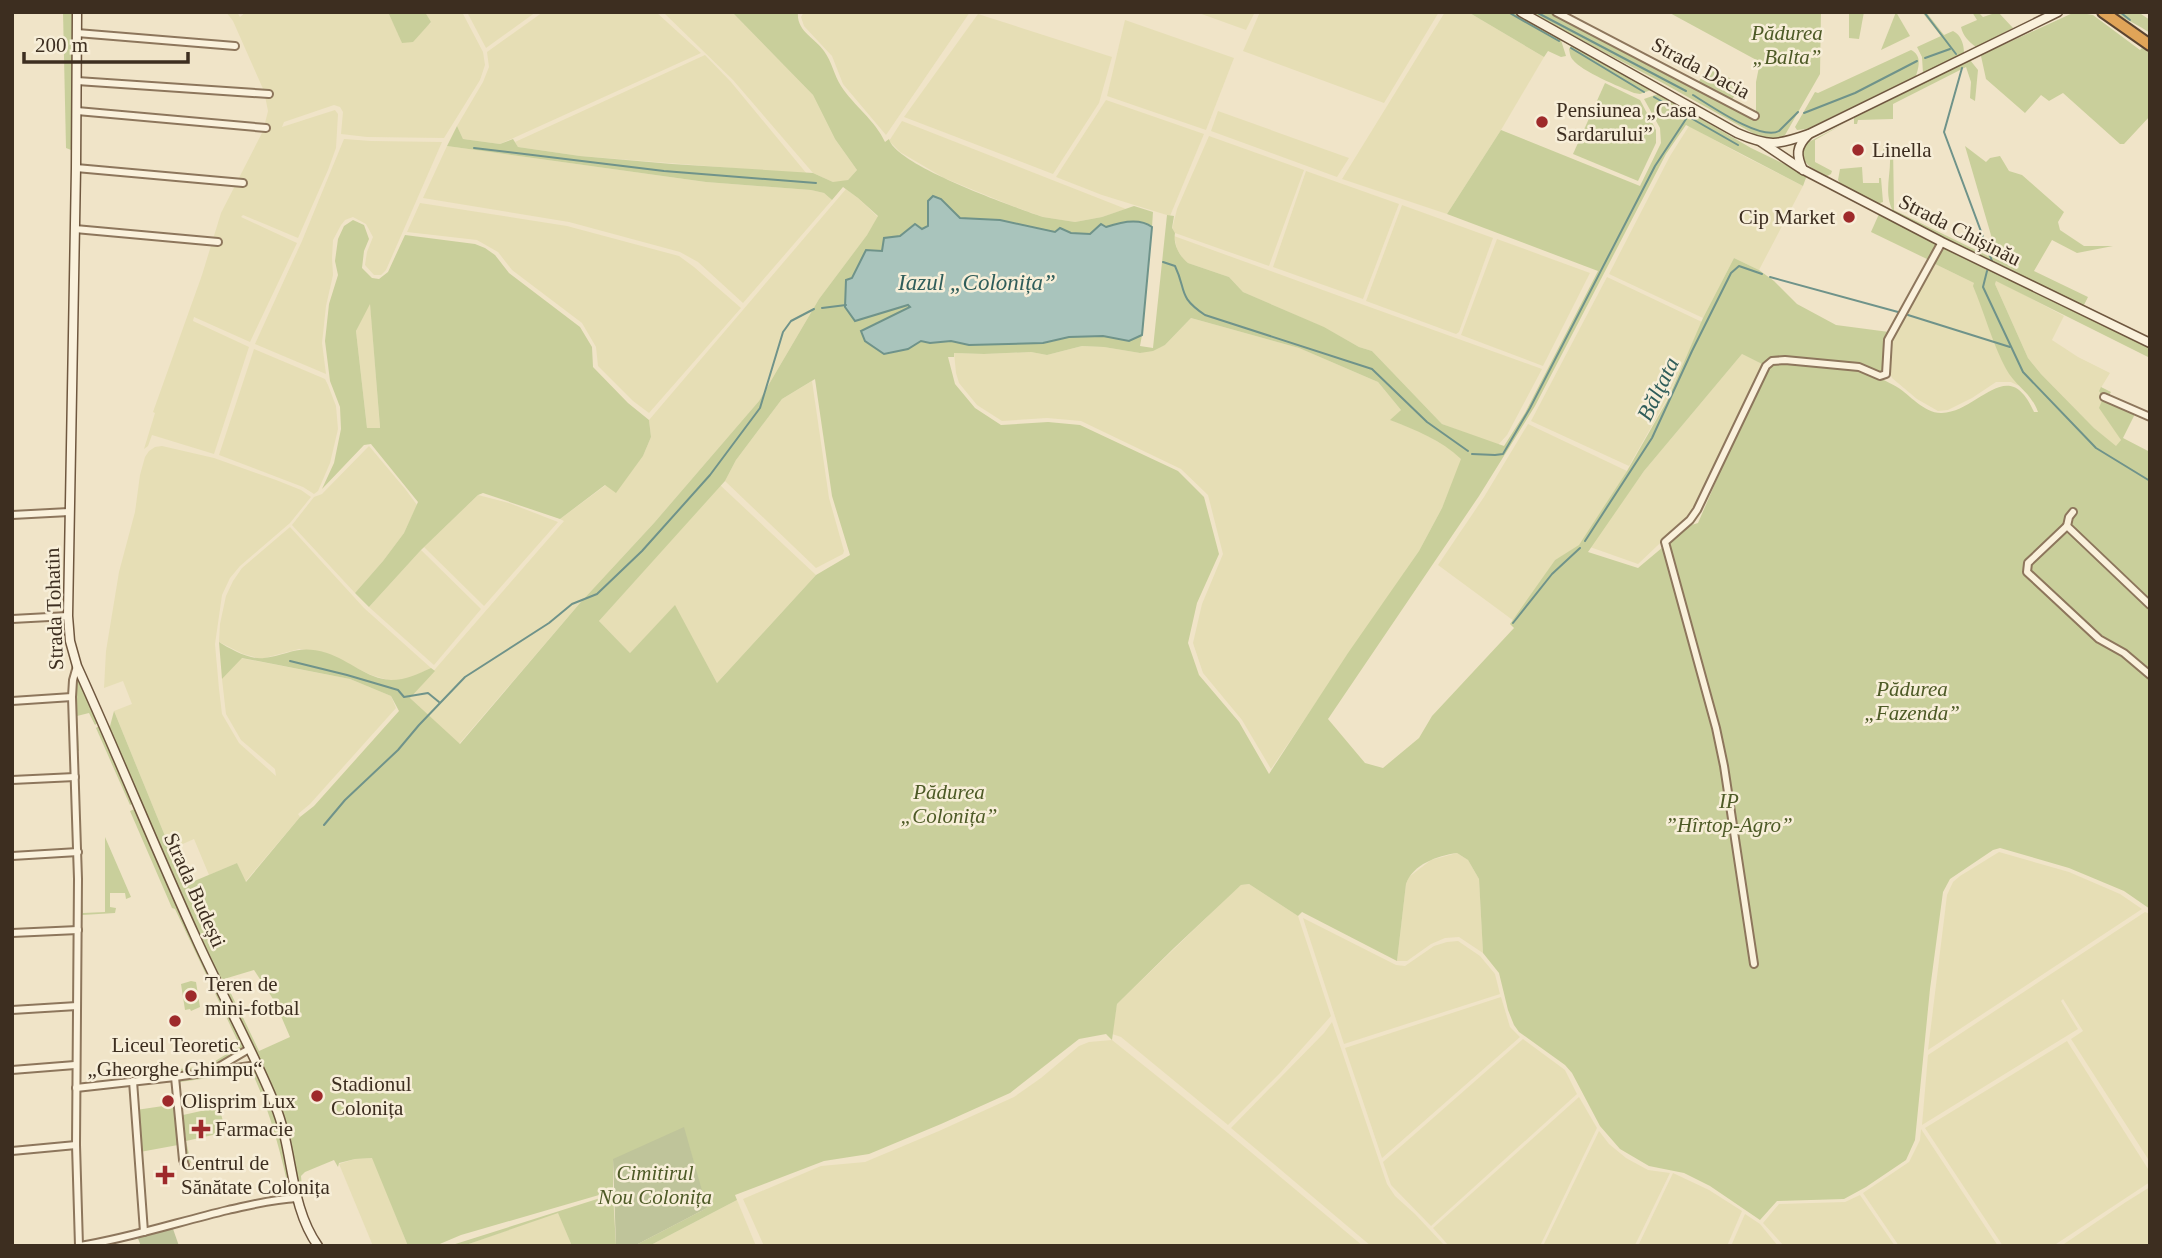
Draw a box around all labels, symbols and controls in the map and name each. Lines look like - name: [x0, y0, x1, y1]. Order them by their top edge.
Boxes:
- scale bar: [24, 21, 189, 65]
- park label: Pădurea „Balta”: [1750, 21, 1823, 69]
- street label: Strada Dacia: [1648, 32, 1755, 104]
- text: 200 m: [35, 33, 88, 57]
- place label: Pensiunea „Casa Sardarului”: [1556, 98, 1697, 146]
- marker: Pensiunea „Casa Sardarului”: [1534, 114, 1550, 130]
- place label: Linella: [1872, 138, 1932, 162]
- marker: Linella: [1850, 142, 1866, 158]
- street label: Strada Chișinău: [1895, 189, 2025, 271]
- place label: Cip Market: [1739, 205, 1835, 229]
- marker: Cip Market: [1841, 209, 1857, 225]
- water label: Iazul „Colonița”: [897, 270, 1056, 295]
- water label: Bălţata: [1632, 353, 1684, 425]
- street label: Strada Tohatin: [40, 547, 68, 671]
- park label: Pădurea „Fazenda”: [1864, 677, 1960, 725]
- park label: Pădurea „Colonița”: [901, 780, 997, 828]
- park label: IP ”Hîrtop-Agro”: [1665, 789, 1793, 837]
- street label: Strada Budești: [159, 829, 231, 951]
- place label: Teren de mini-fotbal: [205, 972, 300, 1020]
- marker: Teren de mini-fotbal: [183, 988, 199, 1004]
- marker: Liceul Teoretic „Gheorghe Ghimpu“: [167, 1013, 183, 1029]
- place label: Liceul Teoretic „Gheorghe Ghimpu“: [87, 1033, 263, 1081]
- place label: Stadionul Colonița: [331, 1072, 412, 1120]
- marker: Stadionul Colonița: [309, 1088, 325, 1104]
- place label: Olisprim Lux: [182, 1089, 296, 1113]
- marker: Olisprim Lux: [160, 1093, 176, 1109]
- place label: Farmacie: [215, 1117, 293, 1141]
- marker: Farmacie: [193, 1121, 209, 1137]
- place label: Centrul de Sănătate Colonița: [181, 1151, 330, 1199]
- park label: Cimitirul Nou Colonița: [597, 1161, 712, 1209]
- marker: Centrul de Sănătate Colonița: [155, 1165, 175, 1185]

